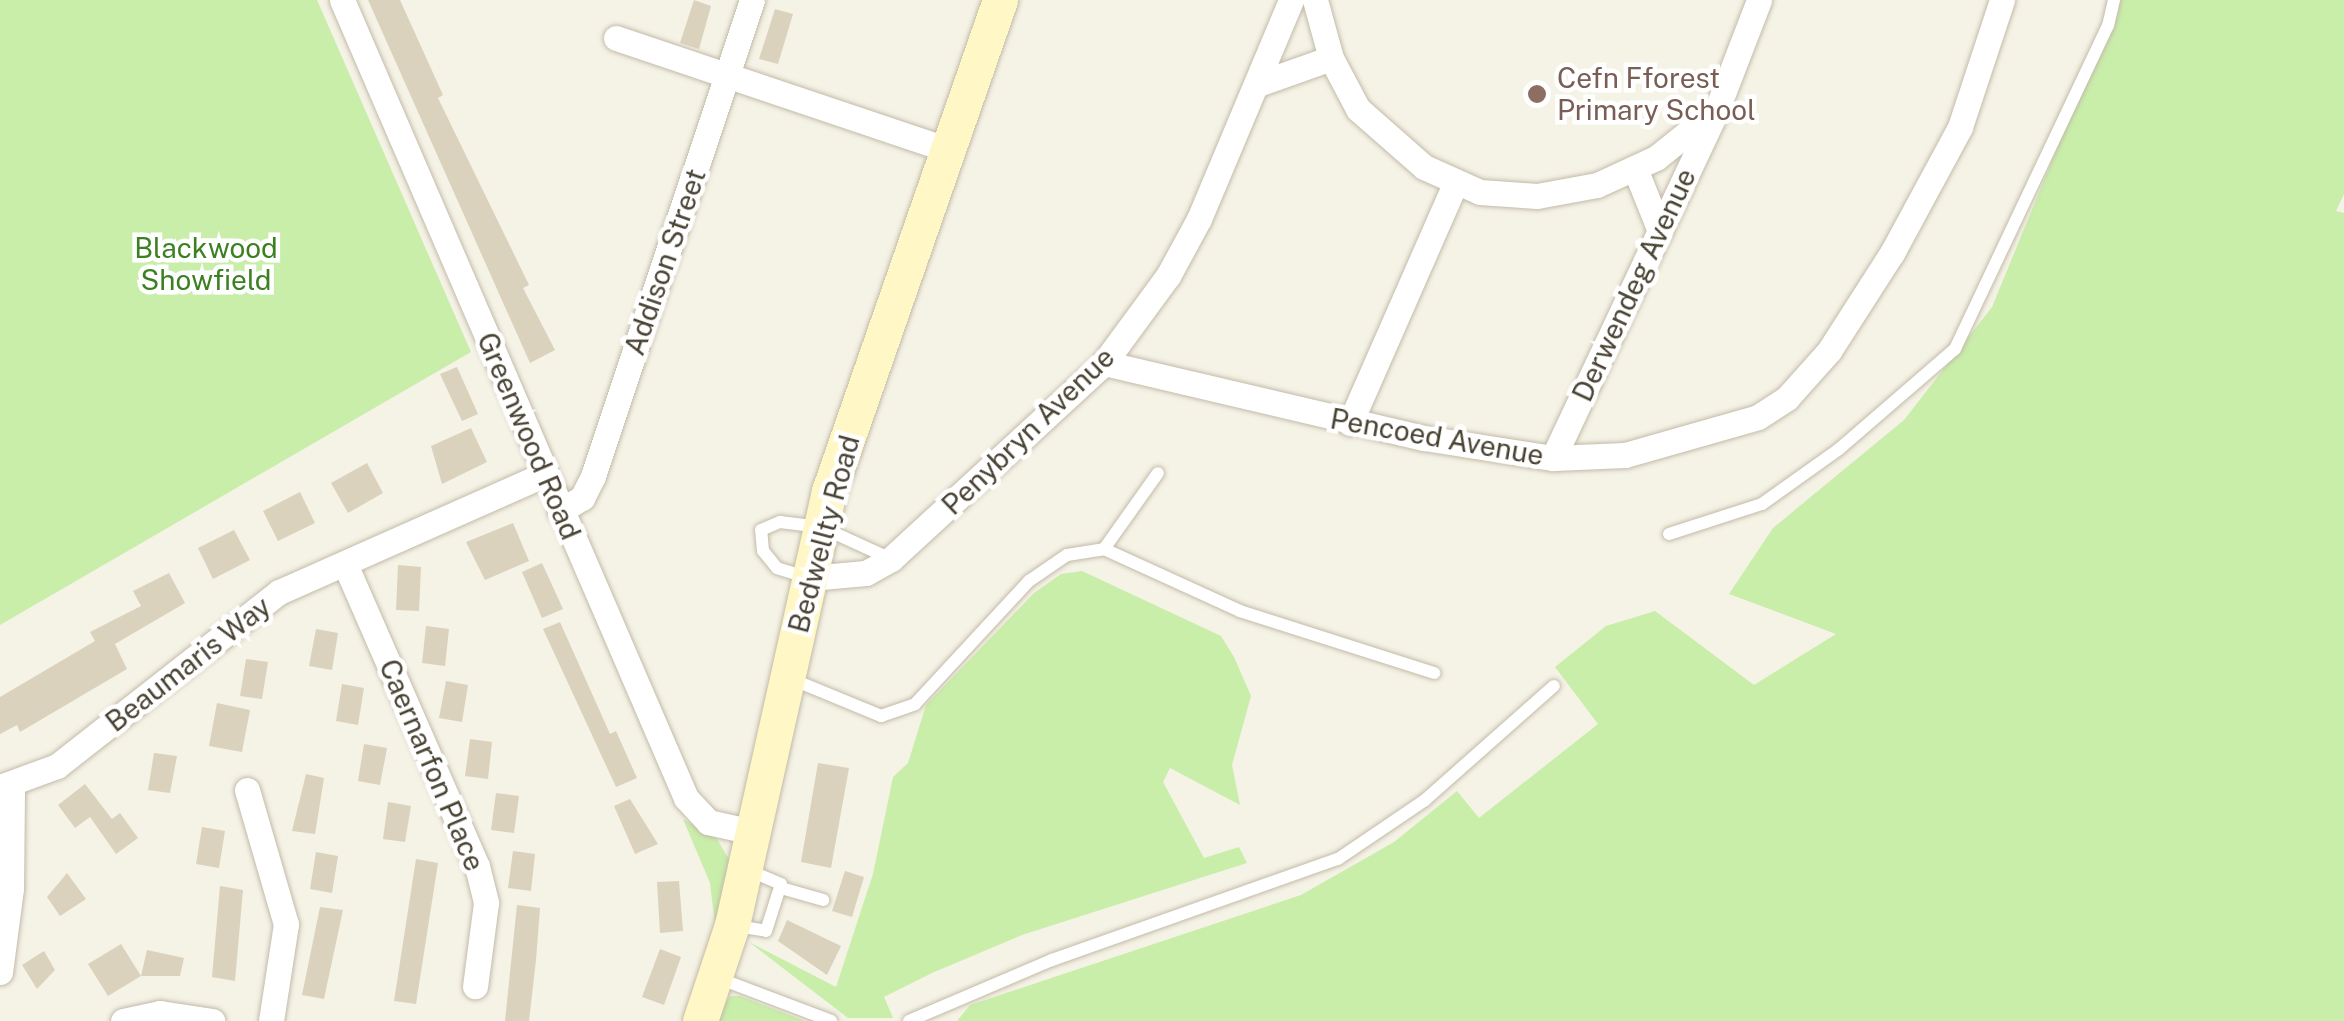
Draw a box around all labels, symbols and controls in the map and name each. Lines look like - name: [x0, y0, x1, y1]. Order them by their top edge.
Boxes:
- place label: Cefn Fforest Primary School: [1557, 61, 1756, 127]
- marker: Cefn Fforest Primary School: [1526, 83, 1548, 105]
- street label: Derwendeg Avenue: [1565, 163, 1703, 407]
- street label: Addison Street: [617, 164, 713, 360]
- park label: Blackwood Showfield: [134, 231, 278, 297]
- street label: Greenwood Road: [470, 327, 588, 545]
- street label: Penybryn Avenue: [935, 340, 1121, 522]
- street label: Pencoed Avenue: [1328, 402, 1546, 472]
- street label: Bedwellty Road: [781, 431, 867, 637]
- street label: Beaumaris Way: [99, 589, 277, 739]
- street label: Caernarfon Place: [372, 654, 492, 876]

